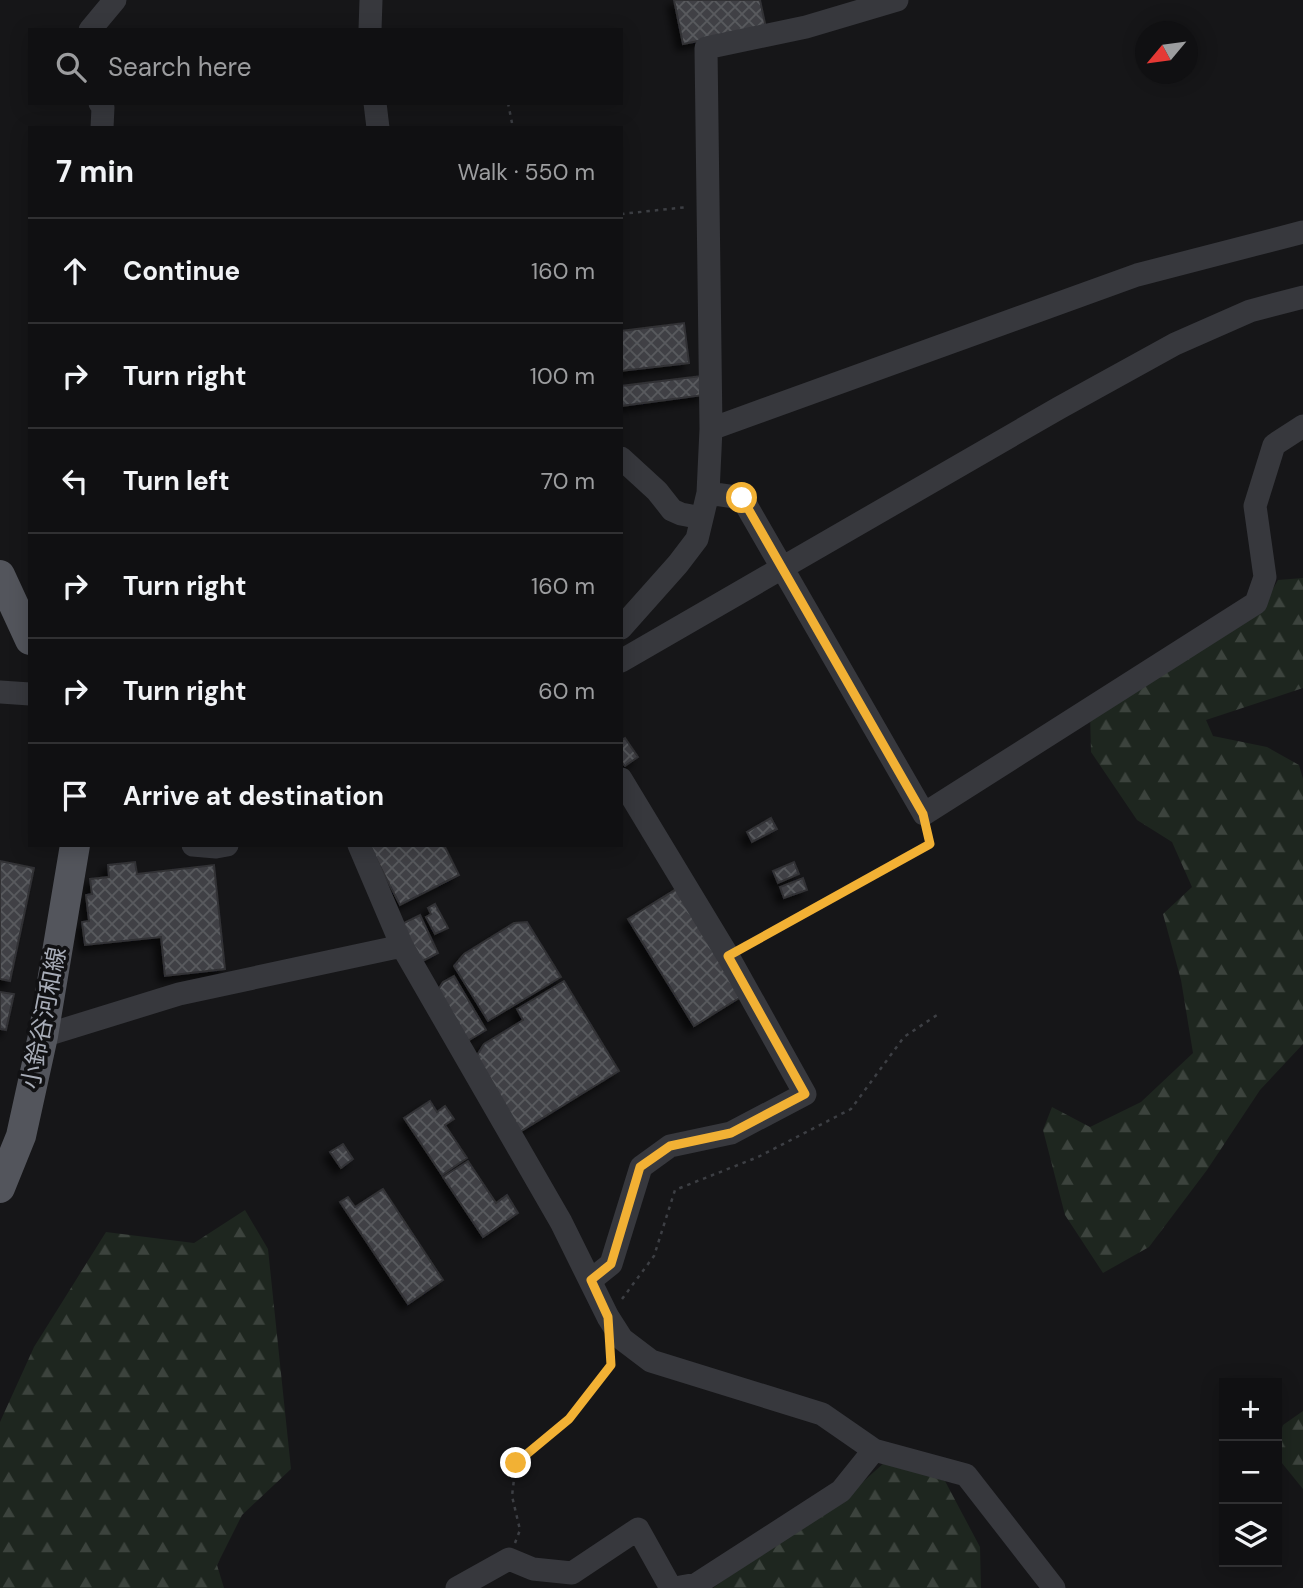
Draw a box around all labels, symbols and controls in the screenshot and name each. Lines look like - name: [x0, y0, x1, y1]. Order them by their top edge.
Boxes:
- north arrow: [1135, 21, 1198, 84]
- search box: [28, 28, 623, 105]
- icon: search: [52, 48, 90, 86]
- text: Search here: [108, 50, 251, 84]
- text: 7 min: [56, 152, 134, 191]
- text: Walk · 550 m: [457, 157, 595, 187]
- icon: ahead: [56, 252, 94, 290]
- text: Continue: [123, 254, 240, 288]
- text: 160 m: [531, 256, 595, 286]
- icon: right: [56, 357, 94, 395]
- text: Turn right: [123, 359, 247, 393]
- text: 100 m: [530, 361, 595, 391]
- icon: left: [56, 462, 94, 500]
- text: Turn left: [123, 464, 230, 498]
- text: 70 m: [541, 466, 595, 496]
- route start: [726, 482, 757, 513]
- icon: right: [56, 567, 94, 605]
- text: Turn right: [123, 569, 247, 603]
- text: 160 m: [531, 571, 595, 601]
- icon: right: [56, 672, 94, 710]
- text: Turn right: [123, 674, 247, 708]
- text: 60 m: [538, 676, 595, 706]
- icon: arrive: [56, 777, 94, 815]
- text: Arrive at destination: [123, 779, 384, 813]
- street label: 小鈴谷河和線: [15, 944, 72, 1092]
- map controls: [1219, 1378, 1282, 1567]
- button: +: [1219, 1378, 1282, 1441]
- button: −: [1219, 1441, 1282, 1504]
- route end: [500, 1447, 531, 1478]
- button: layers: [1219, 1504, 1282, 1567]

